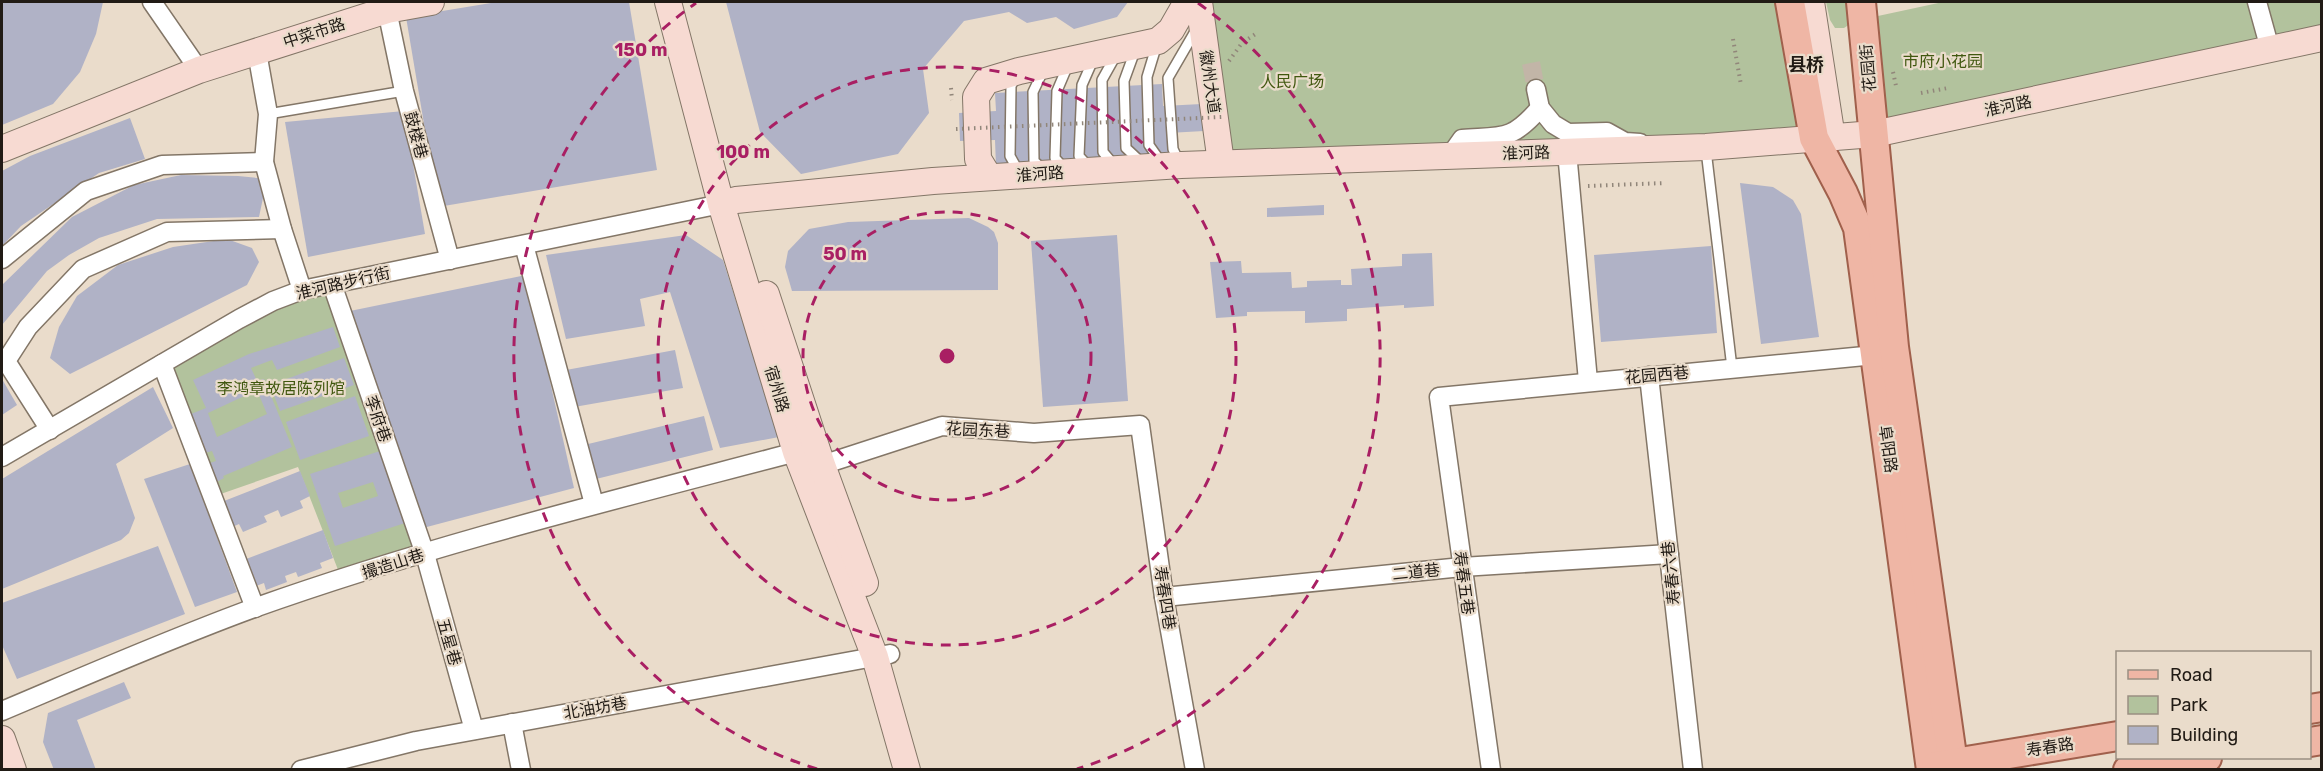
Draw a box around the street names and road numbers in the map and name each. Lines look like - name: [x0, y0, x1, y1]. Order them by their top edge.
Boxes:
- street label: 中菜市路: [281, 14, 347, 52]
- street label: 花园街: [1856, 43, 1880, 93]
- street label: 徽州大道: [1196, 49, 1224, 115]
- street label: 淮河路: [1983, 92, 2033, 120]
- street label: 鼓楼巷: [401, 109, 431, 161]
- street label: 淮河路: [1502, 143, 1550, 163]
- street label: 淮河路: [1015, 163, 1065, 185]
- street label: 淮河路步行街: [294, 263, 392, 303]
- street label: 宿州路: [761, 363, 793, 415]
- street label: 花园西巷: [1624, 363, 1690, 387]
- street label: 李府巷: [361, 393, 395, 445]
- street label: 花园东巷: [946, 419, 1010, 441]
- street label: 阜阳路: [1875, 424, 1901, 474]
- street label: 寿春六巷: [1658, 540, 1684, 606]
- street label: 撮造山巷: [360, 545, 426, 583]
- street label: 寿春五巷: [1450, 550, 1478, 616]
- street label: 二道巷: [1391, 560, 1441, 584]
- street label: 寿春四巷: [1151, 565, 1179, 631]
- street label: 五星巷: [433, 616, 465, 668]
- street label: 北油坊巷: [562, 693, 628, 723]
- street label: 寿春路: [2025, 734, 2075, 760]

